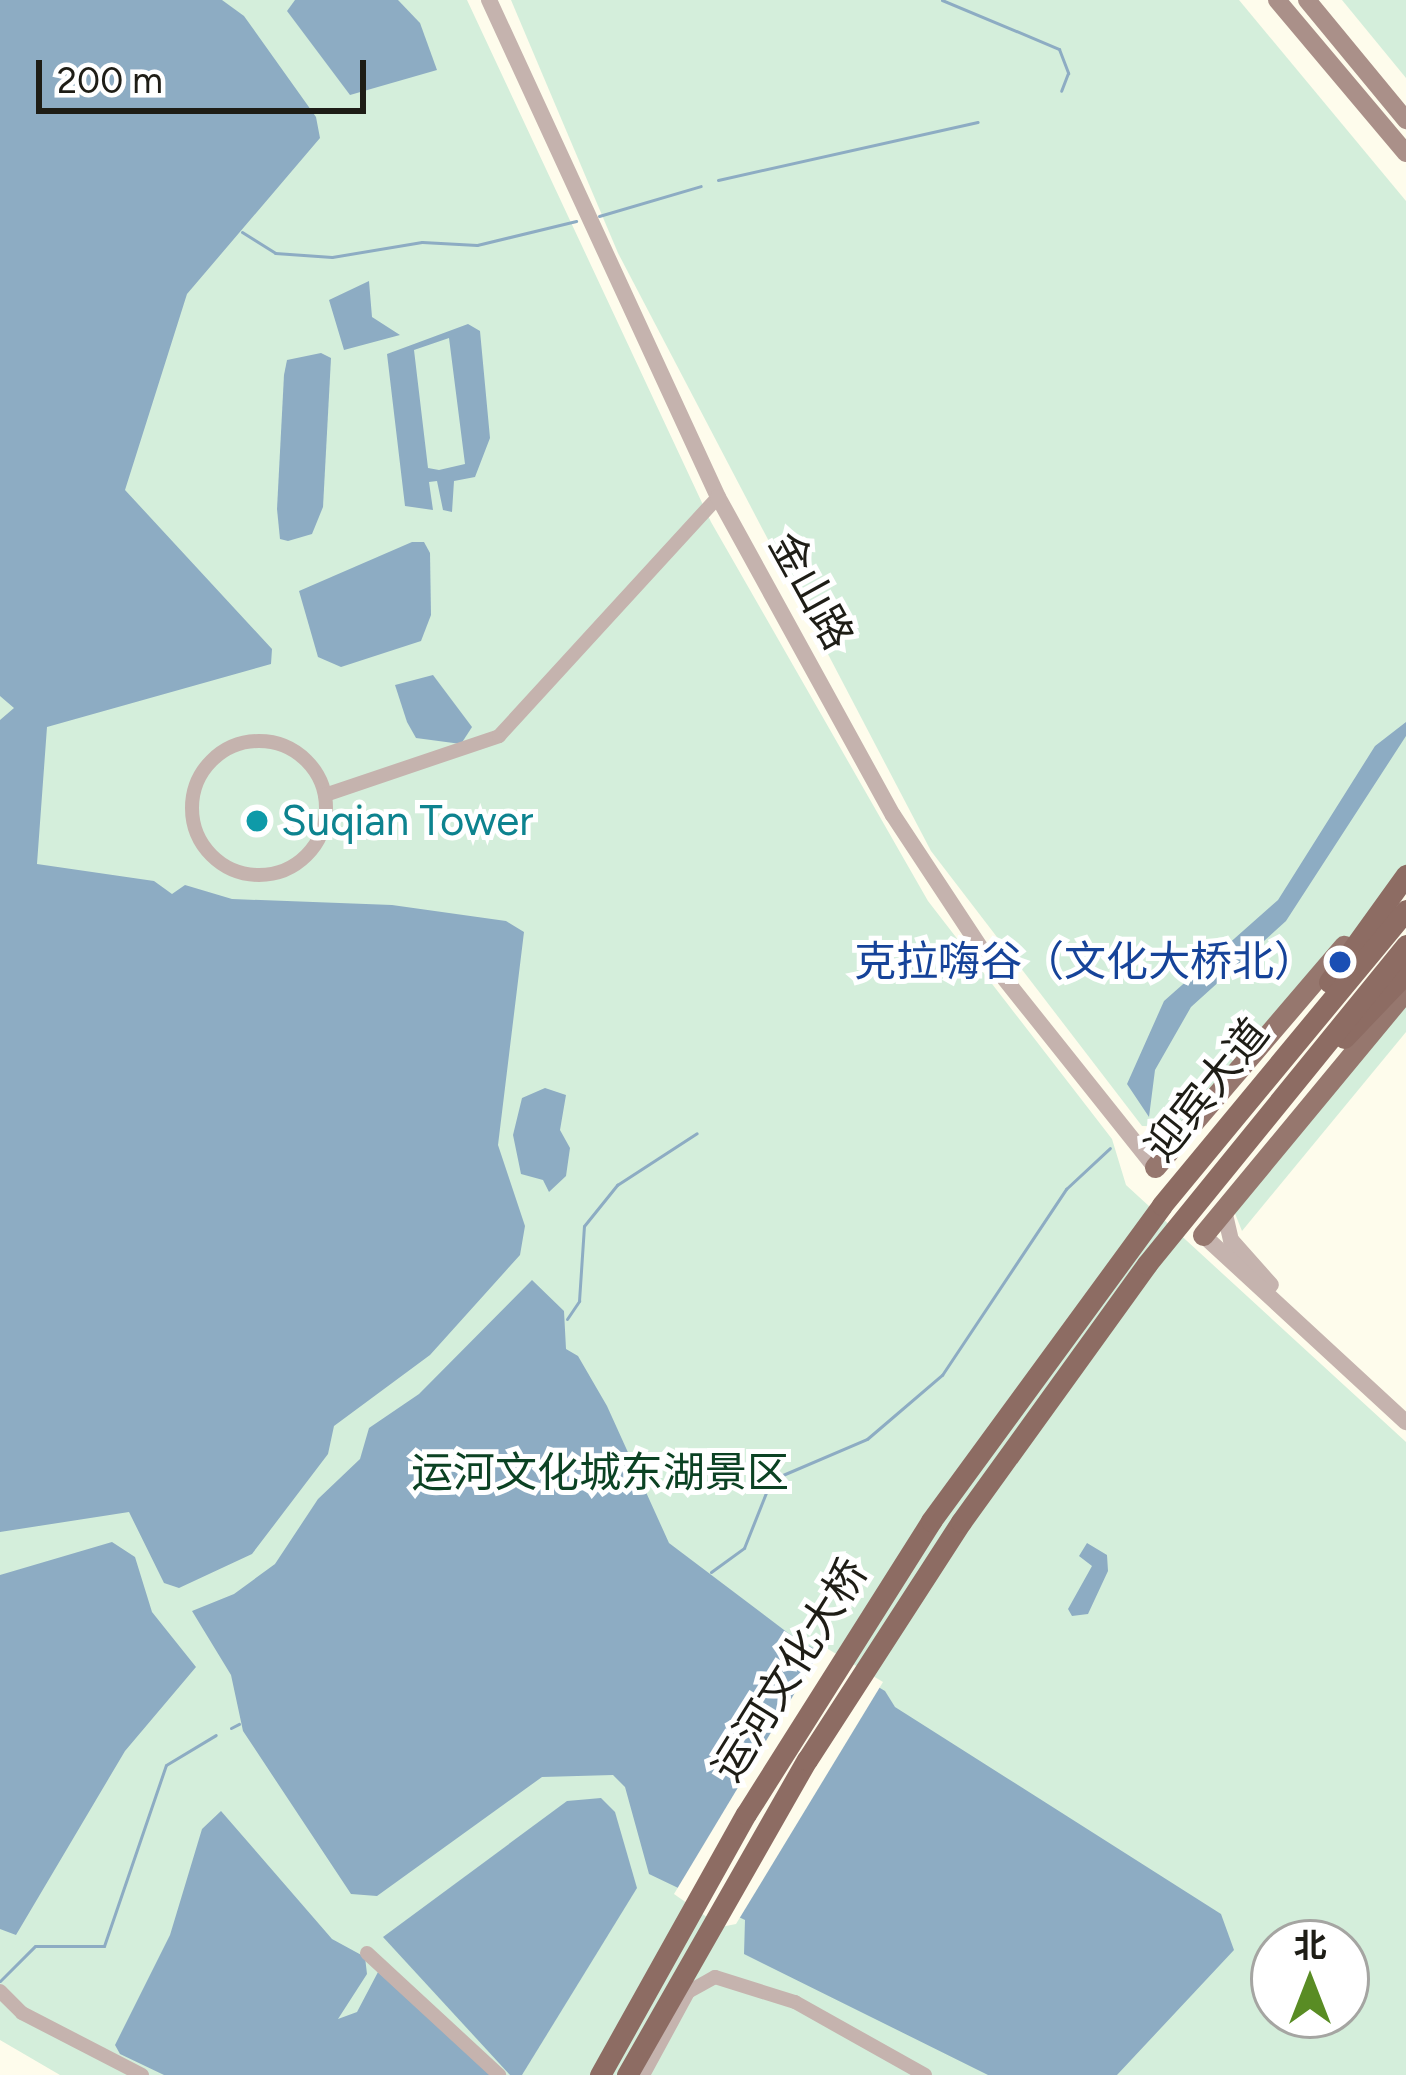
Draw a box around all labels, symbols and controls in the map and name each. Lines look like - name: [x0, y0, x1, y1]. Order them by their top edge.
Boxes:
- scale bar: [42, 36, 372, 110]
- text: 200 m: [57, 59, 163, 102]
- street label: 金山路: [758, 524, 864, 658]
- place label: Suqian Tower: [281, 796, 533, 846]
- marker: Suqian Tower: [244, 808, 270, 834]
- place label: 克拉嗨谷（文化大桥北）: [854, 937, 1316, 987]
- marker: 克拉嗨谷（文化大桥北）: [1327, 949, 1353, 975]
- street label: 迎宾大道: [1135, 1009, 1279, 1171]
- park label: 运河文化城东湖景区: [411, 1448, 789, 1498]
- street label: 运河文化大桥: [702, 1550, 878, 1790]
- north arrow: [1250, 1919, 1370, 2039]
- text: 北: [1294, 1926, 1327, 1965]

